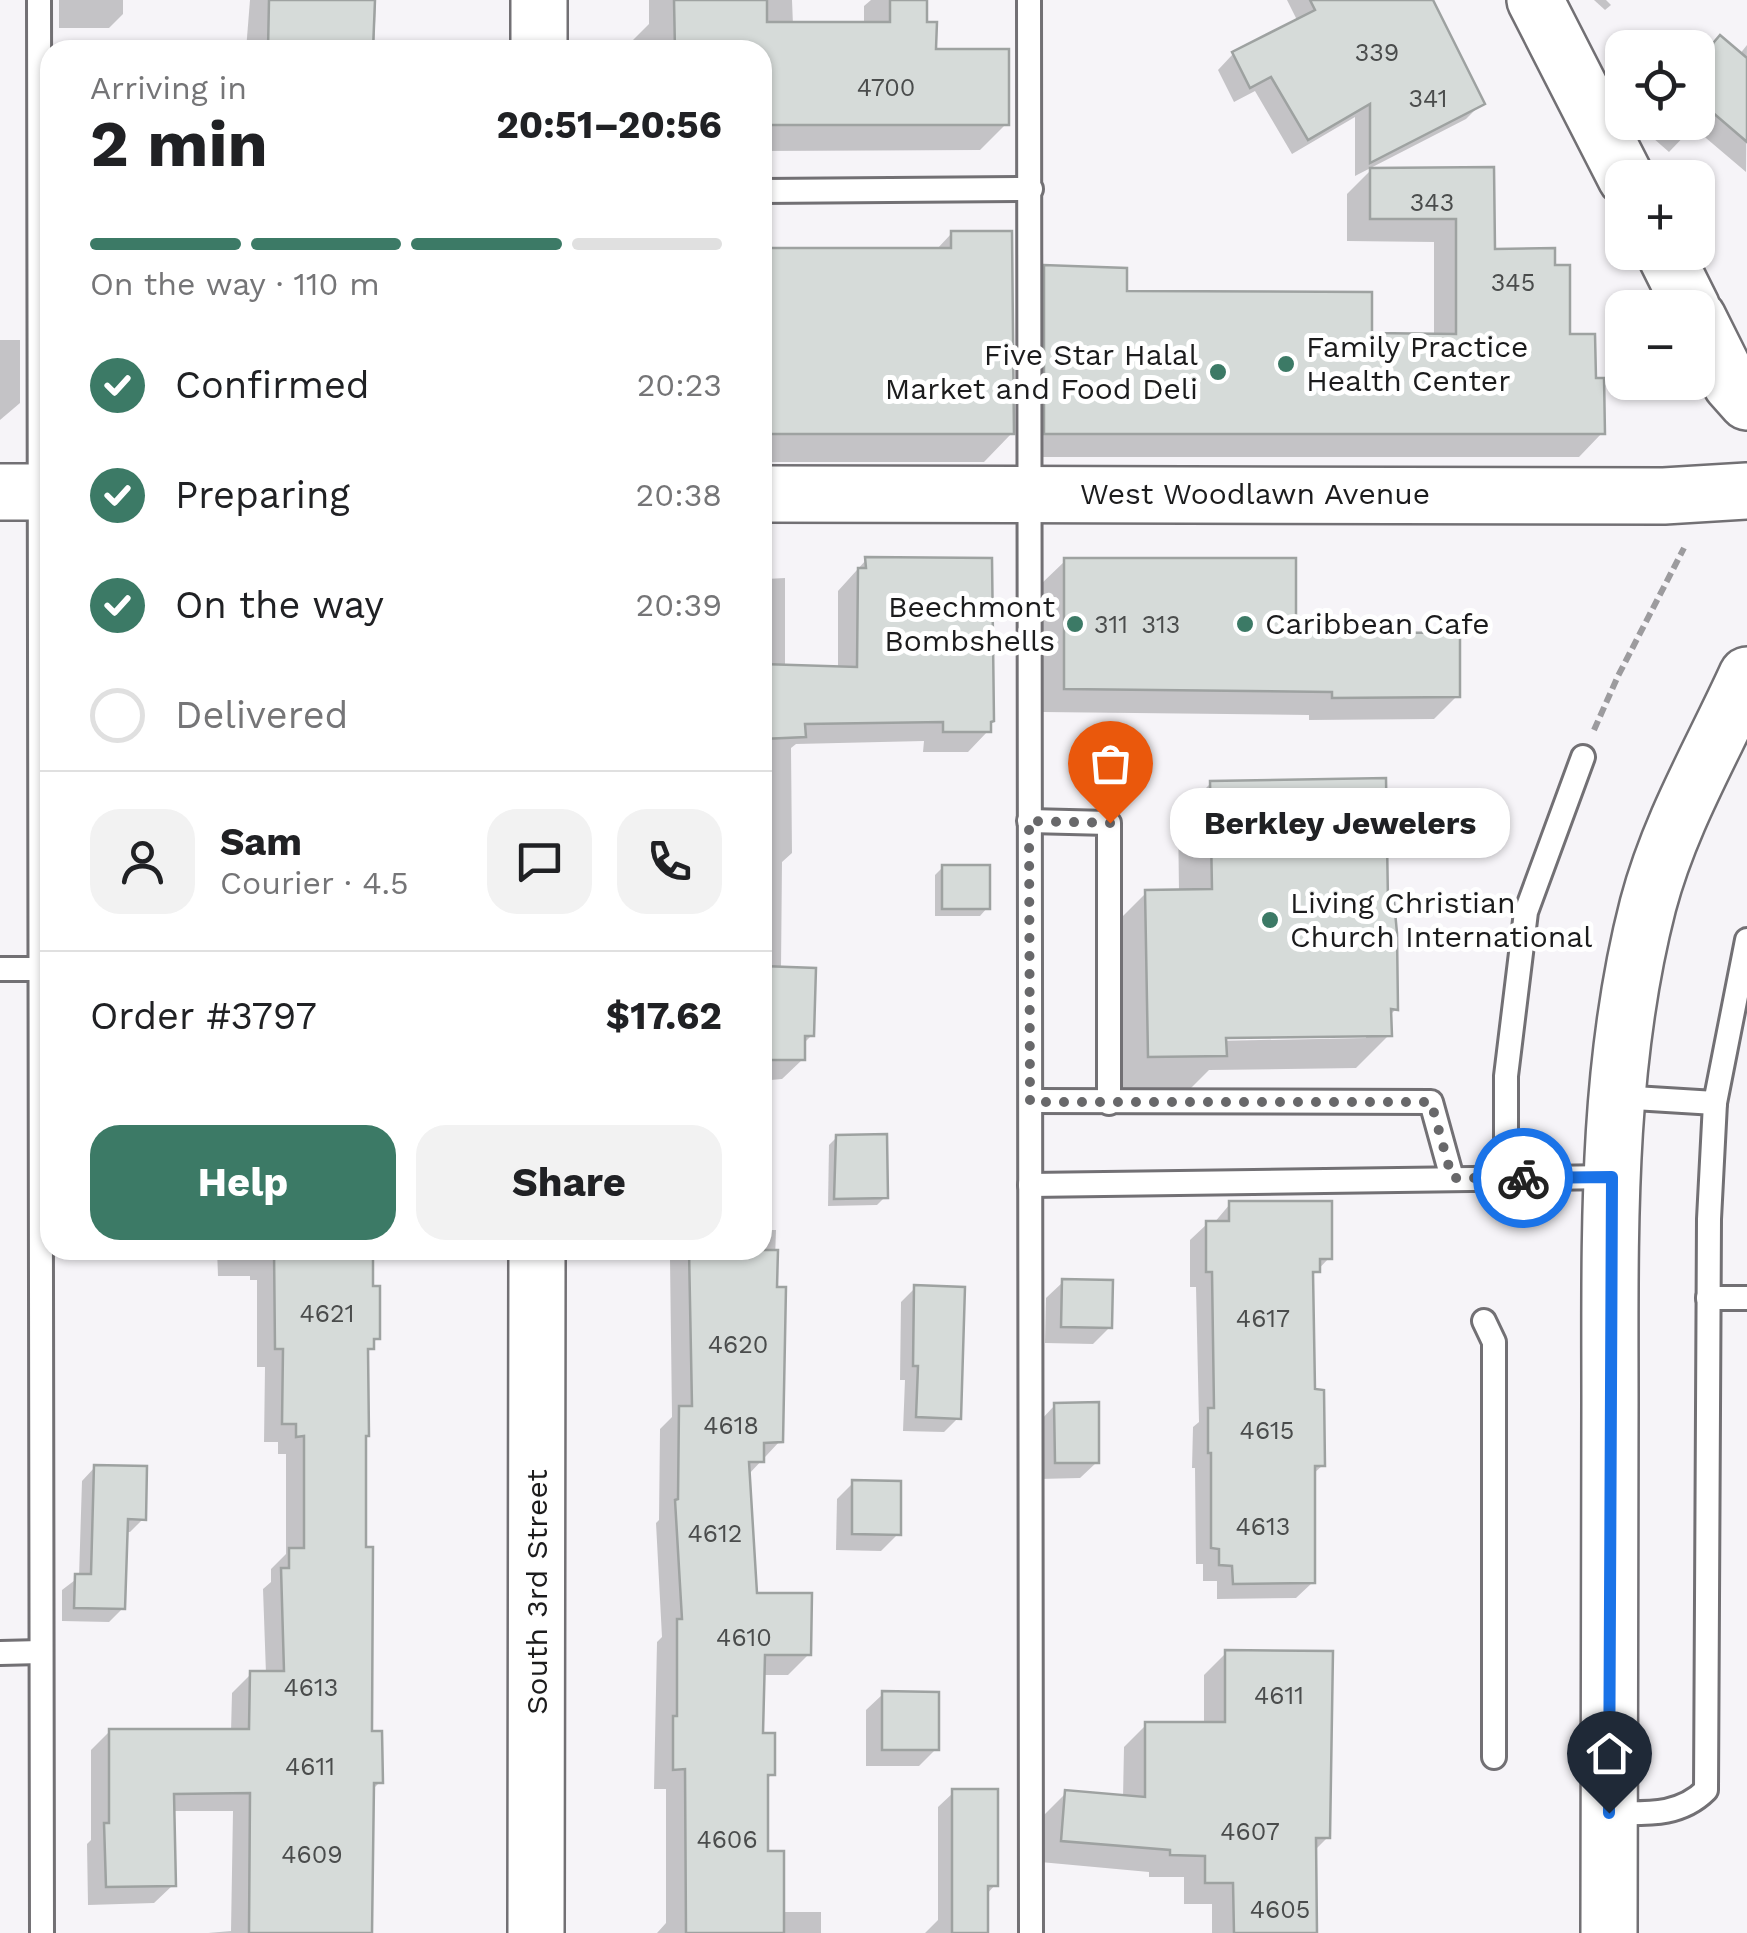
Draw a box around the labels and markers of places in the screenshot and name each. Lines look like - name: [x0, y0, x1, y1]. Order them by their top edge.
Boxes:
- place label: Family Practice Health Center: [1306, 329, 1528, 398]
- place label: Five Star Halal Market and Food Deli: [885, 337, 1198, 406]
- marker: Family Practice Health Center: [1275, 353, 1297, 375]
- marker: Five Star Halal Market and Food Deli: [1207, 361, 1229, 383]
- place label: Beechmont Bombshells: [884, 589, 1055, 658]
- place label: Caribbean Cafe: [1265, 606, 1490, 641]
- marker: Beechmont Bombshells: [1064, 613, 1086, 635]
- marker: Caribbean Cafe: [1234, 613, 1256, 635]
- pin: [1068, 721, 1153, 824]
- callout: Berkley Jewelers: [1170, 788, 1510, 858]
- place label: Living Christian Church International: [1290, 885, 1592, 954]
- marker: Living Christian Church International: [1259, 909, 1281, 931]
- pin: [1567, 1711, 1652, 1814]

